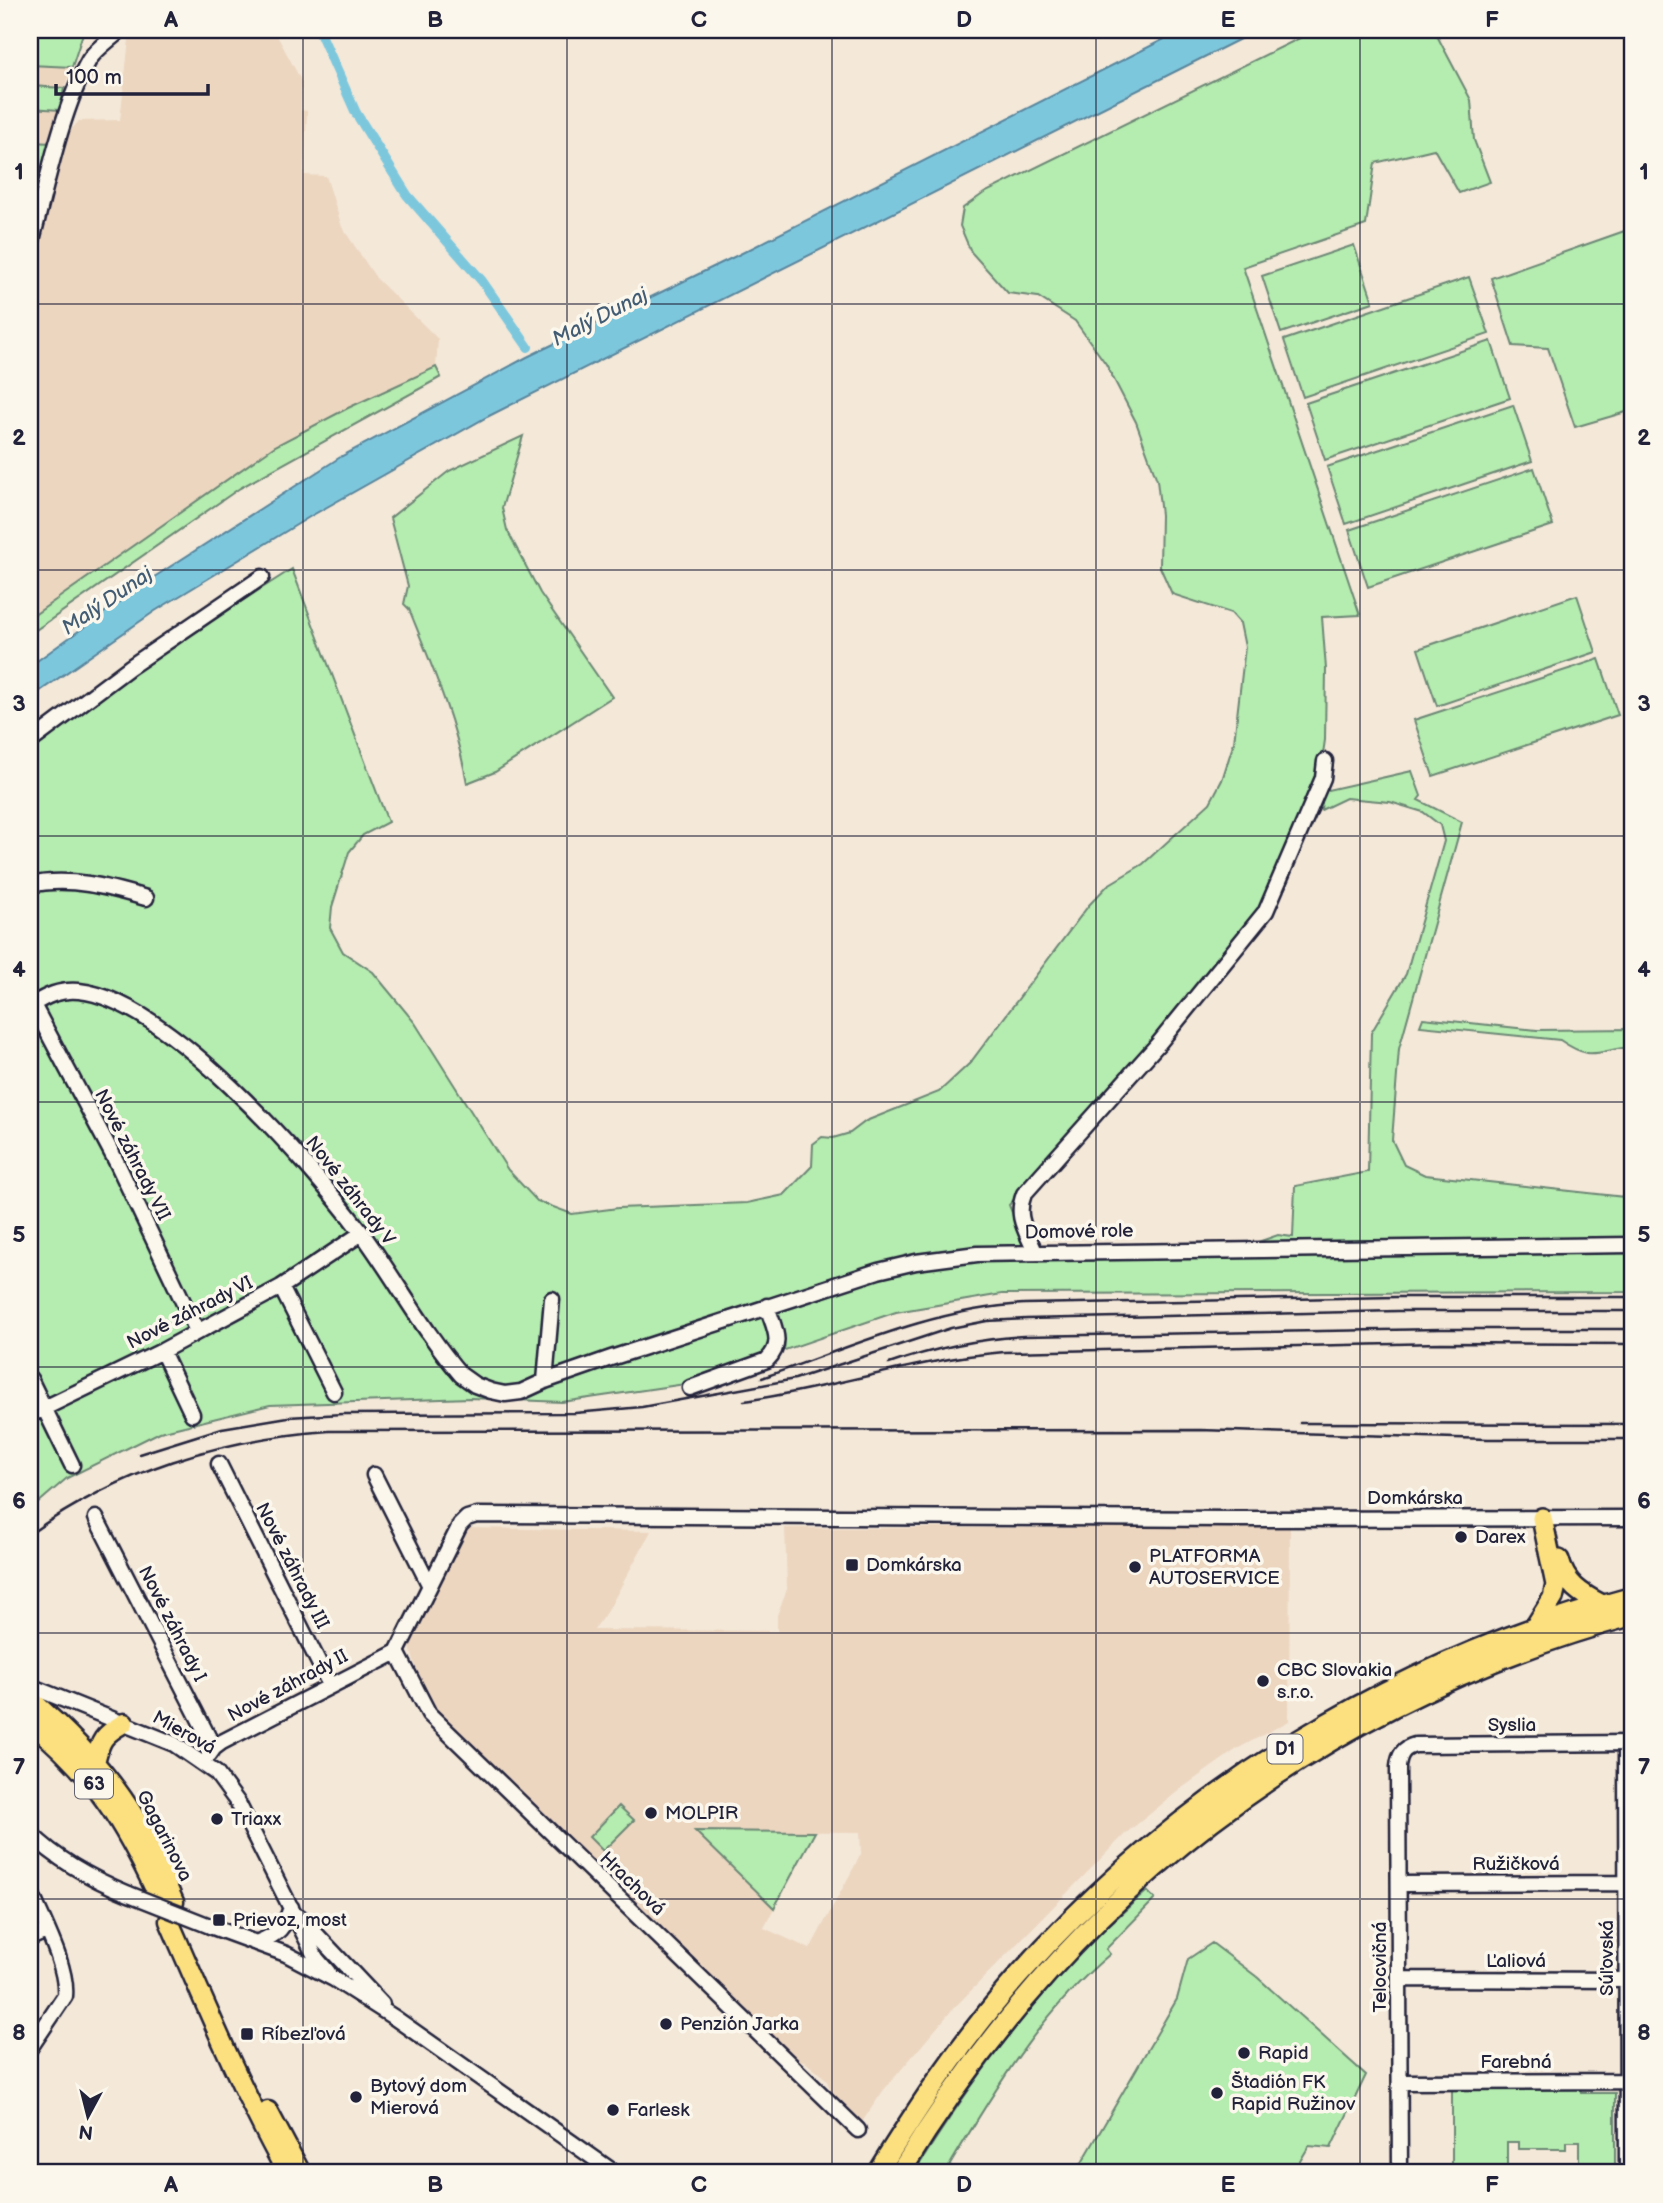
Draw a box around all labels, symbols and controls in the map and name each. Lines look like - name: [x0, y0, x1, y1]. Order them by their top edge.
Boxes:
- text: A: [163, 6, 179, 34]
- text: B: [427, 6, 443, 34]
- text: C: [691, 6, 707, 34]
- text: D: [956, 6, 972, 34]
- text: E: [1221, 6, 1236, 34]
- text: F: [1485, 6, 1499, 34]
- scale bar: [56, 52, 208, 96]
- text: 100 m: [66, 65, 122, 90]
- text: 1: [14, 158, 24, 186]
- text: 1: [1639, 158, 1649, 186]
- water label: Malý Dunaj: [548, 282, 653, 352]
- text: 2: [12, 424, 26, 452]
- text: 2: [1637, 424, 1651, 452]
- water label: Malý Dunaj: [57, 561, 158, 640]
- text: 3: [12, 690, 26, 718]
- text: 3: [1637, 690, 1651, 718]
- text: 4: [12, 956, 26, 984]
- text: 4: [1637, 956, 1651, 984]
- street label: Nové záhrady VII: [89, 1086, 175, 1225]
- street label: Nové záhrady V: [300, 1132, 400, 1250]
- street label: Domové role: [1024, 1220, 1134, 1244]
- text: 5: [12, 1221, 26, 1249]
- text: 5: [1637, 1221, 1651, 1249]
- street label: Nové záhrady VI: [123, 1271, 257, 1355]
- text: 6: [12, 1487, 26, 1515]
- street label: Domkárska: [1367, 1487, 1463, 1510]
- text: 6: [1637, 1487, 1651, 1515]
- street label: Nové záhrady III: [250, 1499, 334, 1633]
- place label: Darex: [1475, 1526, 1526, 1549]
- marker: Darex: [1453, 1529, 1469, 1545]
- place label: PLATFORMA AUTOSERVICE: [1149, 1545, 1280, 1590]
- place label: Domkárska: [866, 1554, 962, 1577]
- marker: Domkárska: [844, 1557, 860, 1573]
- marker: PLATFORMA AUTOSERVICE: [1127, 1559, 1143, 1575]
- street label: Nové záhrady I: [133, 1562, 211, 1686]
- street label: Nové záhrady II: [224, 1645, 352, 1727]
- place label: CBC Slovakia s.r.o.: [1277, 1659, 1392, 1704]
- marker: CBC Slovakia s.r.o.: [1255, 1673, 1271, 1689]
- street label: Mierová: [148, 1706, 220, 1760]
- street label: Syslia: [1488, 1714, 1536, 1737]
- road number: D1: [1268, 1734, 1302, 1764]
- text: 7: [13, 1753, 26, 1781]
- text: 7: [1638, 1753, 1651, 1781]
- road number: 63: [75, 1770, 113, 1798]
- street label: Gagarinova: [131, 1787, 197, 1885]
- place label: MOLPIR: [665, 1802, 738, 1825]
- marker: MOLPIR: [643, 1805, 659, 1821]
- place label: Triaxx: [231, 1808, 281, 1831]
- marker: Triaxx: [209, 1811, 225, 1827]
- street label: Hrachová: [594, 1847, 670, 1921]
- street label: Ružičková: [1472, 1853, 1560, 1876]
- place label: Prievoz, most: [233, 1909, 347, 1932]
- marker: Prievoz, most: [211, 1912, 227, 1928]
- street label: Súľovská: [1596, 1920, 1619, 1996]
- street label: Telocvičná: [1369, 1922, 1392, 2012]
- street label: Ľaliová: [1486, 1950, 1546, 1973]
- place label: Penzión Jarka: [680, 2013, 799, 2036]
- marker: Penzión Jarka: [658, 2016, 674, 2032]
- text: 8: [12, 2019, 26, 2047]
- text: 8: [1637, 2019, 1651, 2047]
- place label: Ríbezľová: [261, 2023, 346, 2046]
- marker: Ríbezľová: [239, 2026, 255, 2042]
- place label: Rapid: [1258, 2042, 1309, 2065]
- marker: Rapid: [1236, 2045, 1252, 2061]
- street label: Farebná: [1480, 2051, 1552, 2074]
- place label: Štadión FK Rapid Ružinov: [1231, 2071, 1356, 2116]
- place label: Bytový dom Mierová: [370, 2075, 467, 2120]
- north arrow: [52, 2080, 122, 2150]
- marker: Štadión FK Rapid Ružinov: [1209, 2085, 1225, 2101]
- marker: Bytový dom Mierová: [348, 2089, 364, 2105]
- place label: Farlesk: [627, 2099, 690, 2122]
- marker: Farlesk: [605, 2102, 621, 2118]
- text: N: [78, 2119, 95, 2144]
- text: A: [163, 2171, 179, 2199]
- text: B: [427, 2171, 443, 2199]
- text: C: [691, 2171, 707, 2199]
- text: D: [956, 2171, 972, 2199]
- text: E: [1221, 2171, 1236, 2199]
- text: F: [1485, 2171, 1499, 2199]

